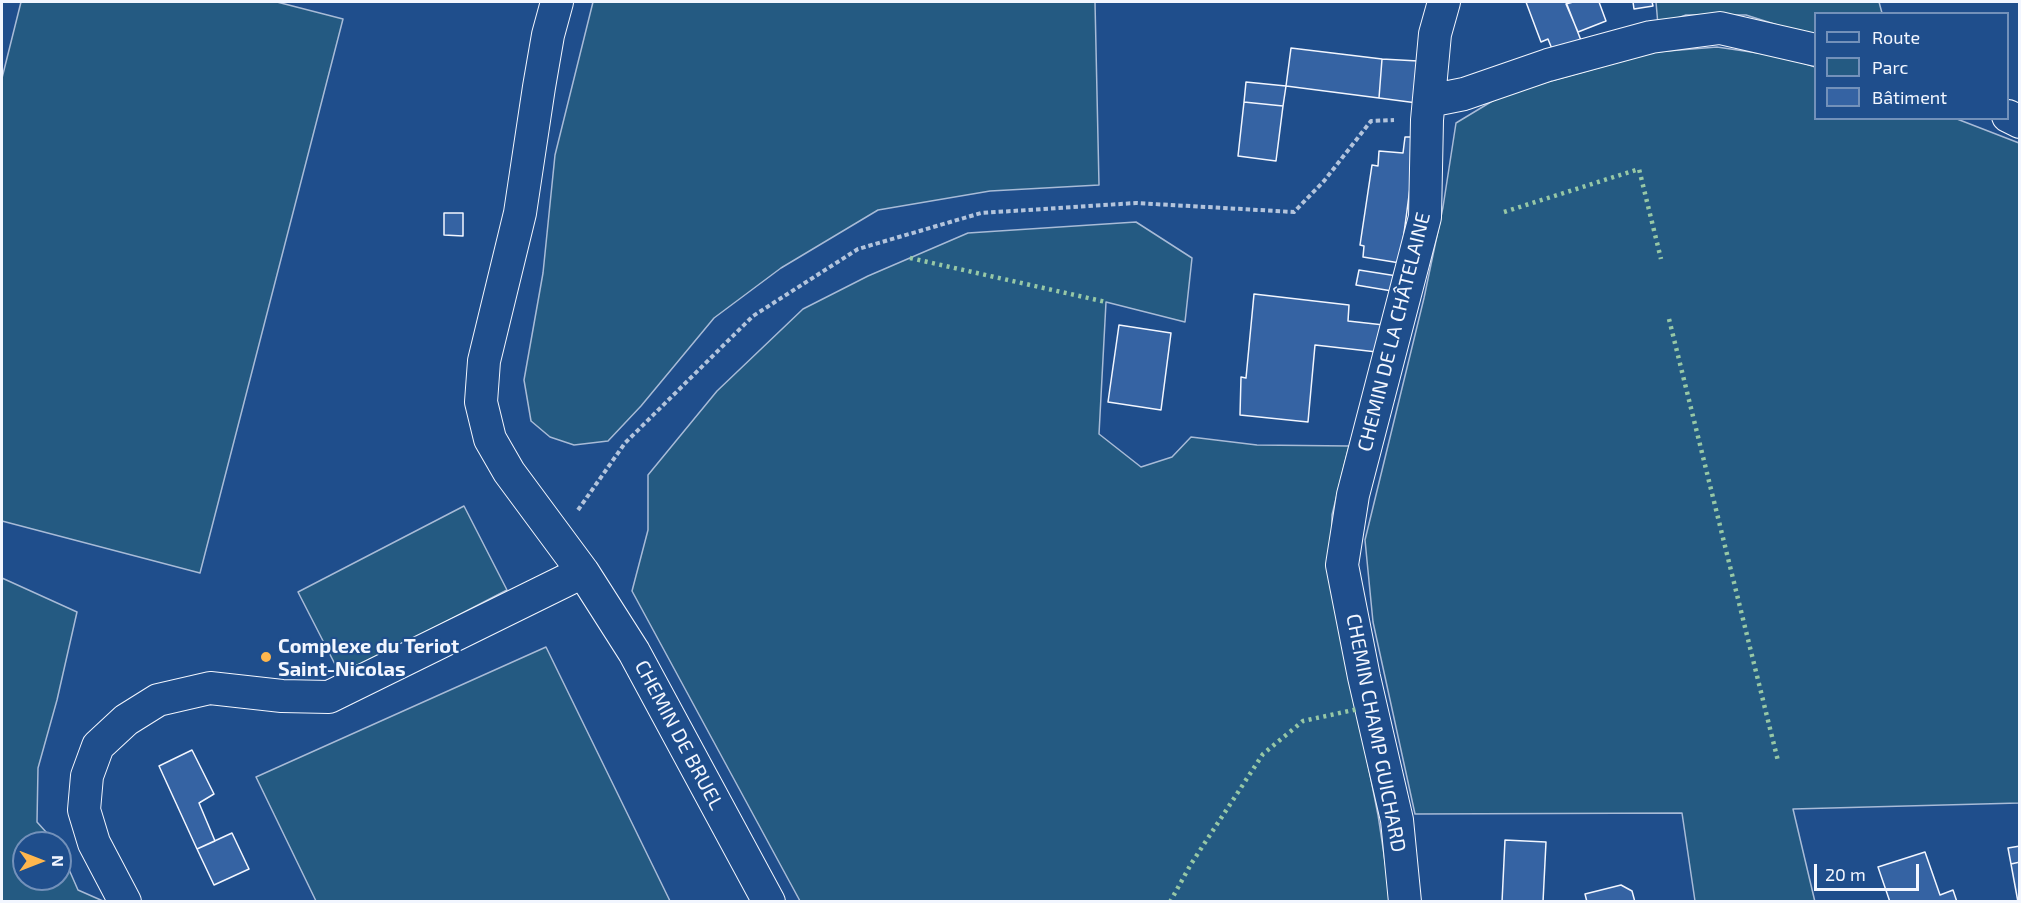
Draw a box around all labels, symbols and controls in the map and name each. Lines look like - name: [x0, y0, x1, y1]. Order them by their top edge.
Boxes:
- legend: [1814, 12, 2009, 120]
- text: Route: [1872, 26, 1920, 48]
- text: Parc: [1872, 56, 1908, 78]
- text: Bâtiment: [1872, 86, 1947, 108]
- street label: CHEMIN DE LA CHÂTELAINE: [1353, 210, 1435, 454]
- street label: CHEMIN CHAMP GUICHARD: [1341, 612, 1411, 854]
- place label: Complexe du Teriot Saint-Nicolas: [278, 634, 459, 681]
- marker: Complexe du Teriot Saint-Nicolas: [259, 650, 273, 664]
- street label: CHEMIN DE BRUEL: [629, 656, 729, 814]
- north arrow: [12, 831, 72, 891]
- scale bar: [1817, 852, 1922, 890]
- text: N: [49, 855, 68, 867]
- text: 20 m: [1825, 863, 1866, 885]

